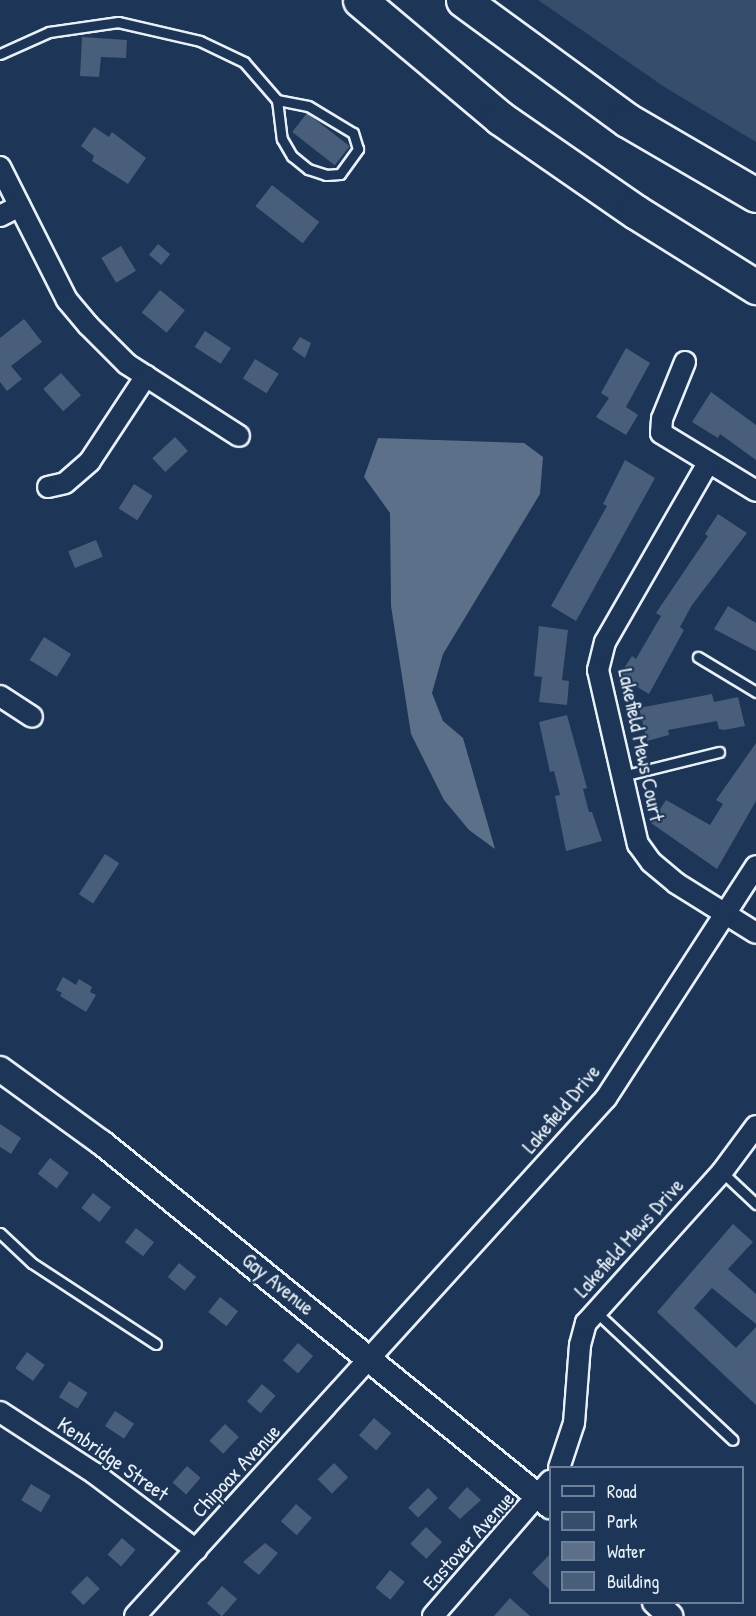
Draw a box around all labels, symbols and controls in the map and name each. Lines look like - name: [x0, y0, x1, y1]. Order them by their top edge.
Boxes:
- street label: Lakefield Mews Court: [612, 666, 670, 824]
- street label: Lakefield Drive: [517, 1060, 605, 1158]
- street label: Lakefield Mews Drive: [569, 1173, 689, 1303]
- street label: Gay Avenue: [237, 1247, 319, 1321]
- street label: Kenbridge Street: [53, 1411, 173, 1507]
- street label: Chipoax Avenue: [186, 1419, 286, 1523]
- legend: [549, 1466, 744, 1604]
- text: Road: [607, 1479, 637, 1504]
- street label: Eastover Avenue: [418, 1486, 520, 1596]
- text: Park: [607, 1509, 637, 1534]
- text: Water: [607, 1539, 645, 1564]
- text: Building: [607, 1569, 659, 1594]

